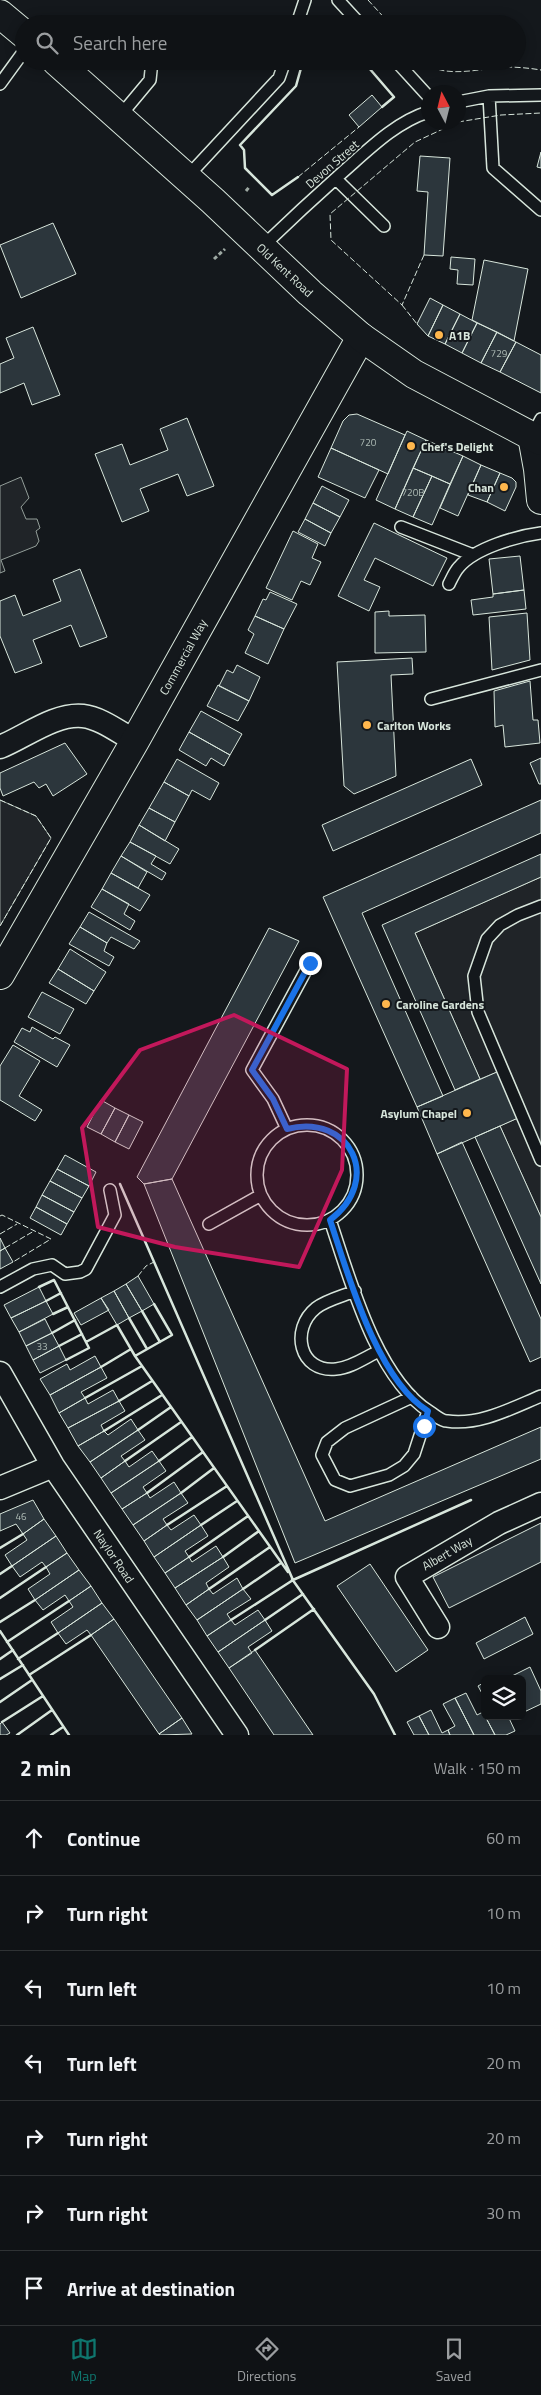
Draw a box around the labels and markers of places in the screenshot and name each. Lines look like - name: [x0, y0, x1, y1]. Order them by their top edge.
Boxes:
- place label: A1B: [449, 326, 470, 345]
- marker: A1B: [433, 329, 445, 341]
- place label: Chef's Delight: [421, 437, 494, 456]
- marker: Chef's Delight: [405, 440, 417, 452]
- place label: Chan: [468, 478, 494, 497]
- marker: Chan: [498, 481, 510, 493]
- place label: Carlton Works: [377, 716, 451, 735]
- marker: Carlton Works: [361, 719, 373, 731]
- place label: Caroline Gardens: [396, 995, 485, 1014]
- marker: Caroline Gardens: [380, 998, 392, 1010]
- place label: Asylum Chapel: [380, 1104, 457, 1123]
- marker: Asylum Chapel: [461, 1107, 473, 1119]

